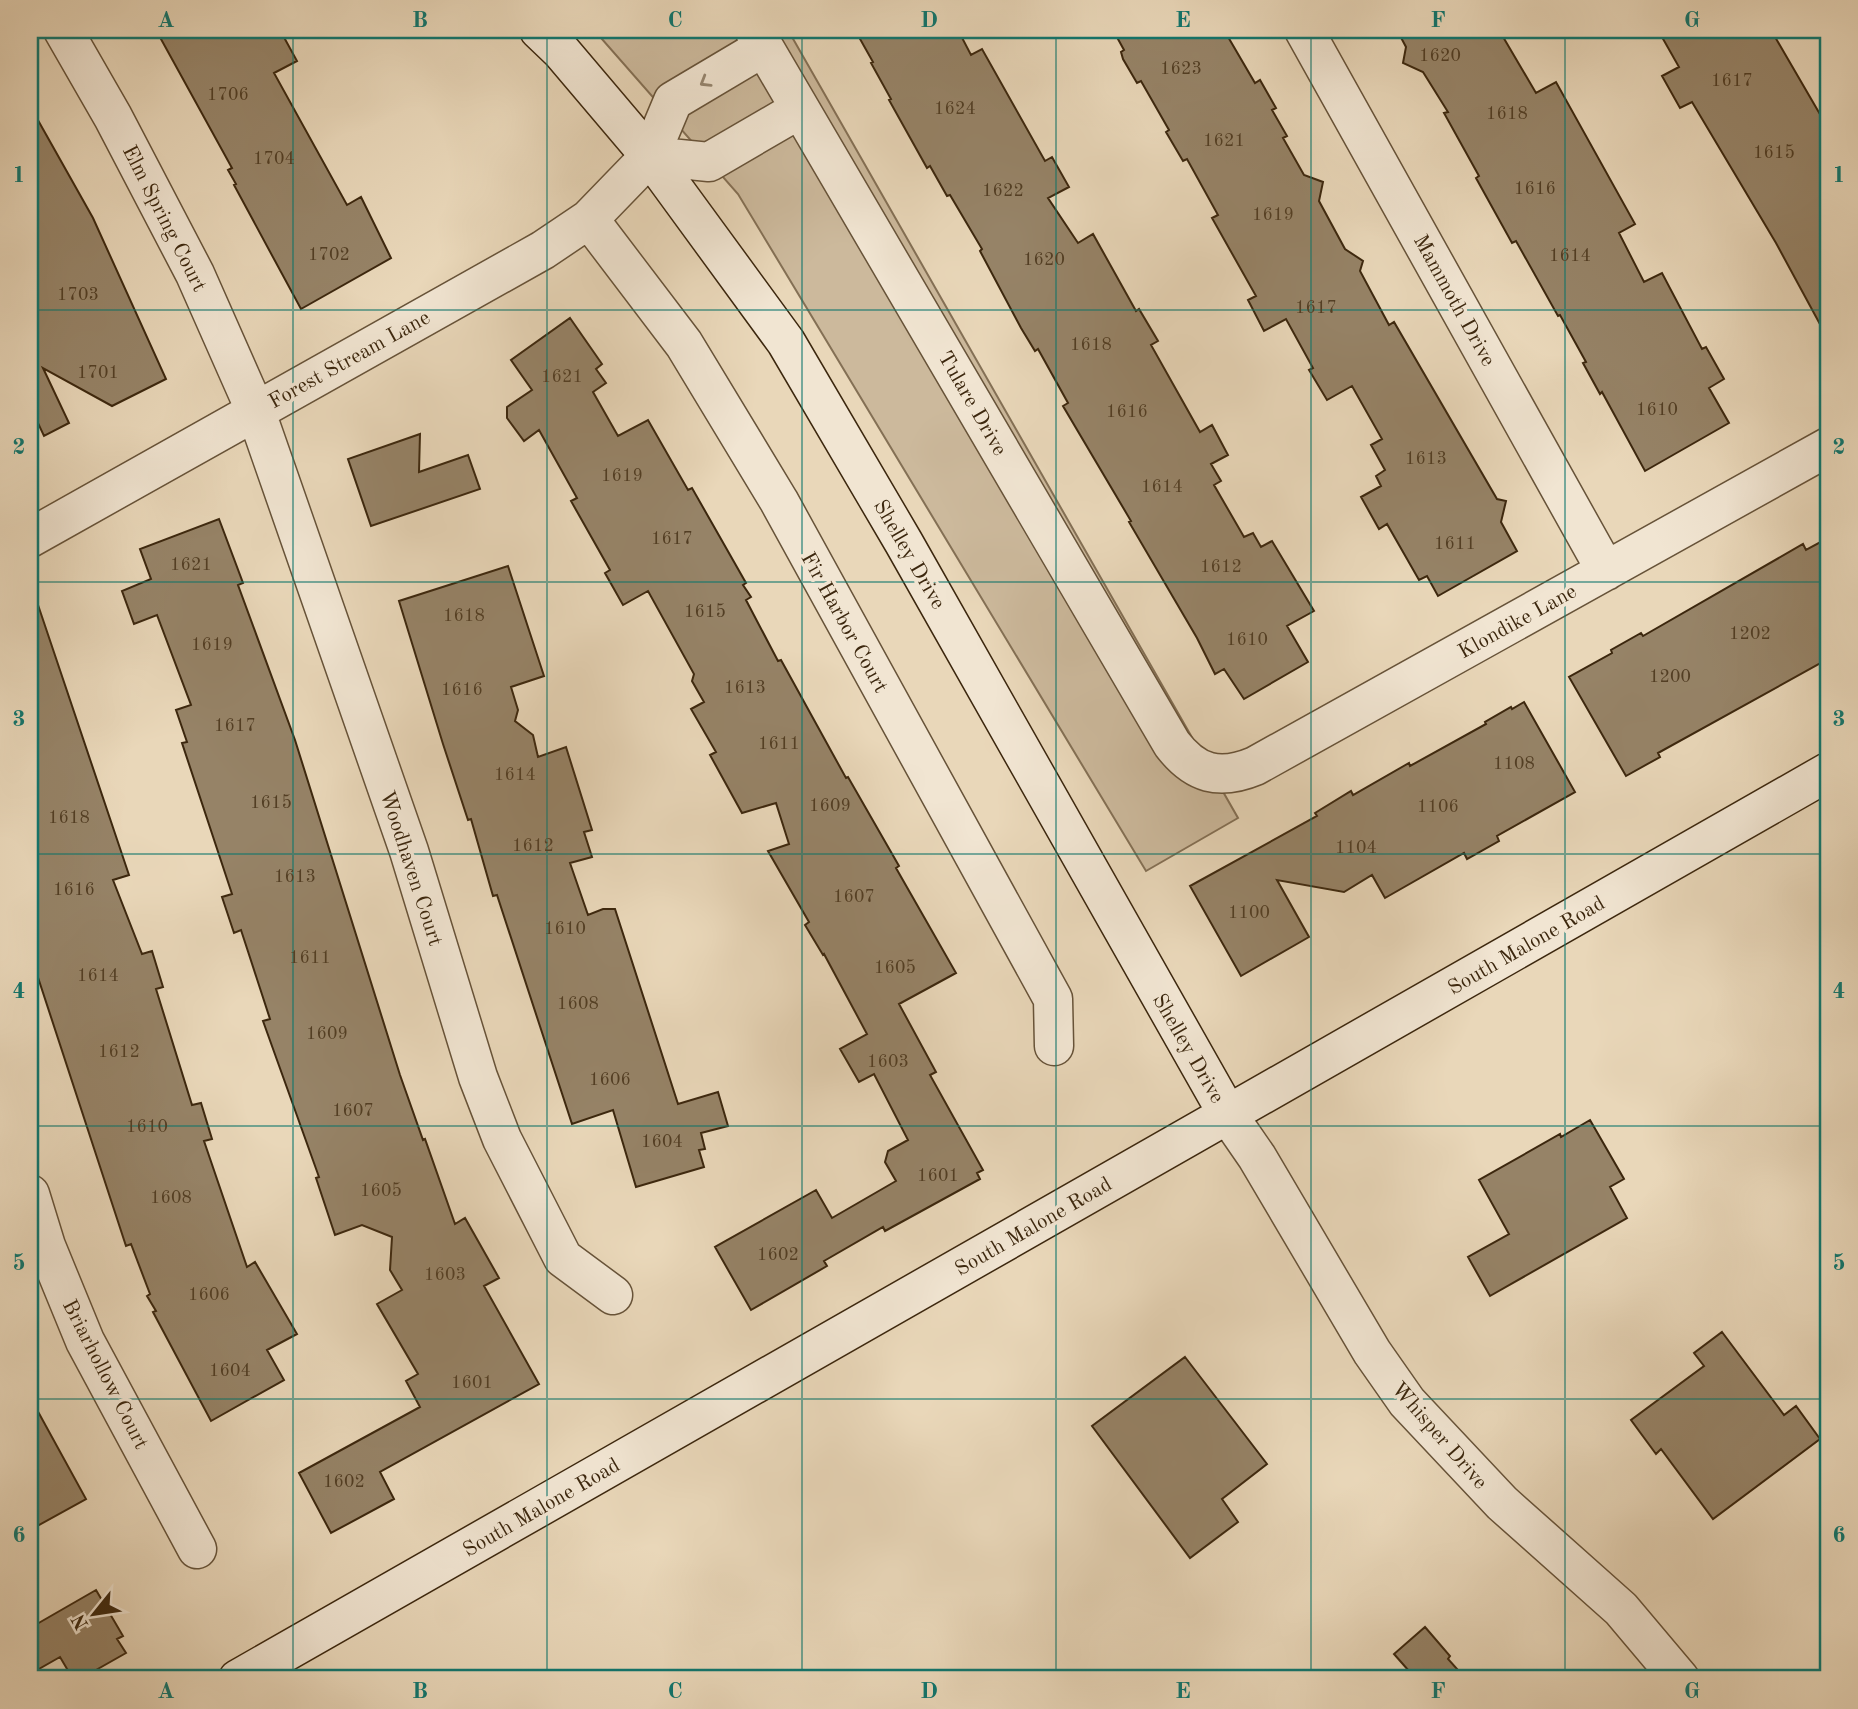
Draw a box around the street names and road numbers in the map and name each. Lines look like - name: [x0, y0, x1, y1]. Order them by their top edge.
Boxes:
- street label: Elm Spring Court: [118, 142, 210, 295]
- street label: Mammoth Drive: [1409, 231, 1498, 370]
- street label: Forest Stream Lane: [266, 307, 434, 413]
- street label: Tulare Drive: [933, 348, 1010, 460]
- street label: Shelley Drive: [869, 496, 948, 613]
- street label: Fir Harbor Court: [796, 549, 891, 697]
- street label: Klondike Lane: [1455, 581, 1580, 663]
- street label: Woodhaven Court: [376, 788, 446, 949]
- street label: South Malone Road: [1445, 893, 1609, 1000]
- street label: Shelley Drive: [1148, 990, 1227, 1107]
- street label: South Malone Road: [952, 1174, 1116, 1281]
- street label: Briarhollow Court: [58, 1296, 151, 1453]
- street label: Whisper Drive: [1387, 1378, 1491, 1493]
- street label: South Malone Road: [460, 1455, 624, 1562]

